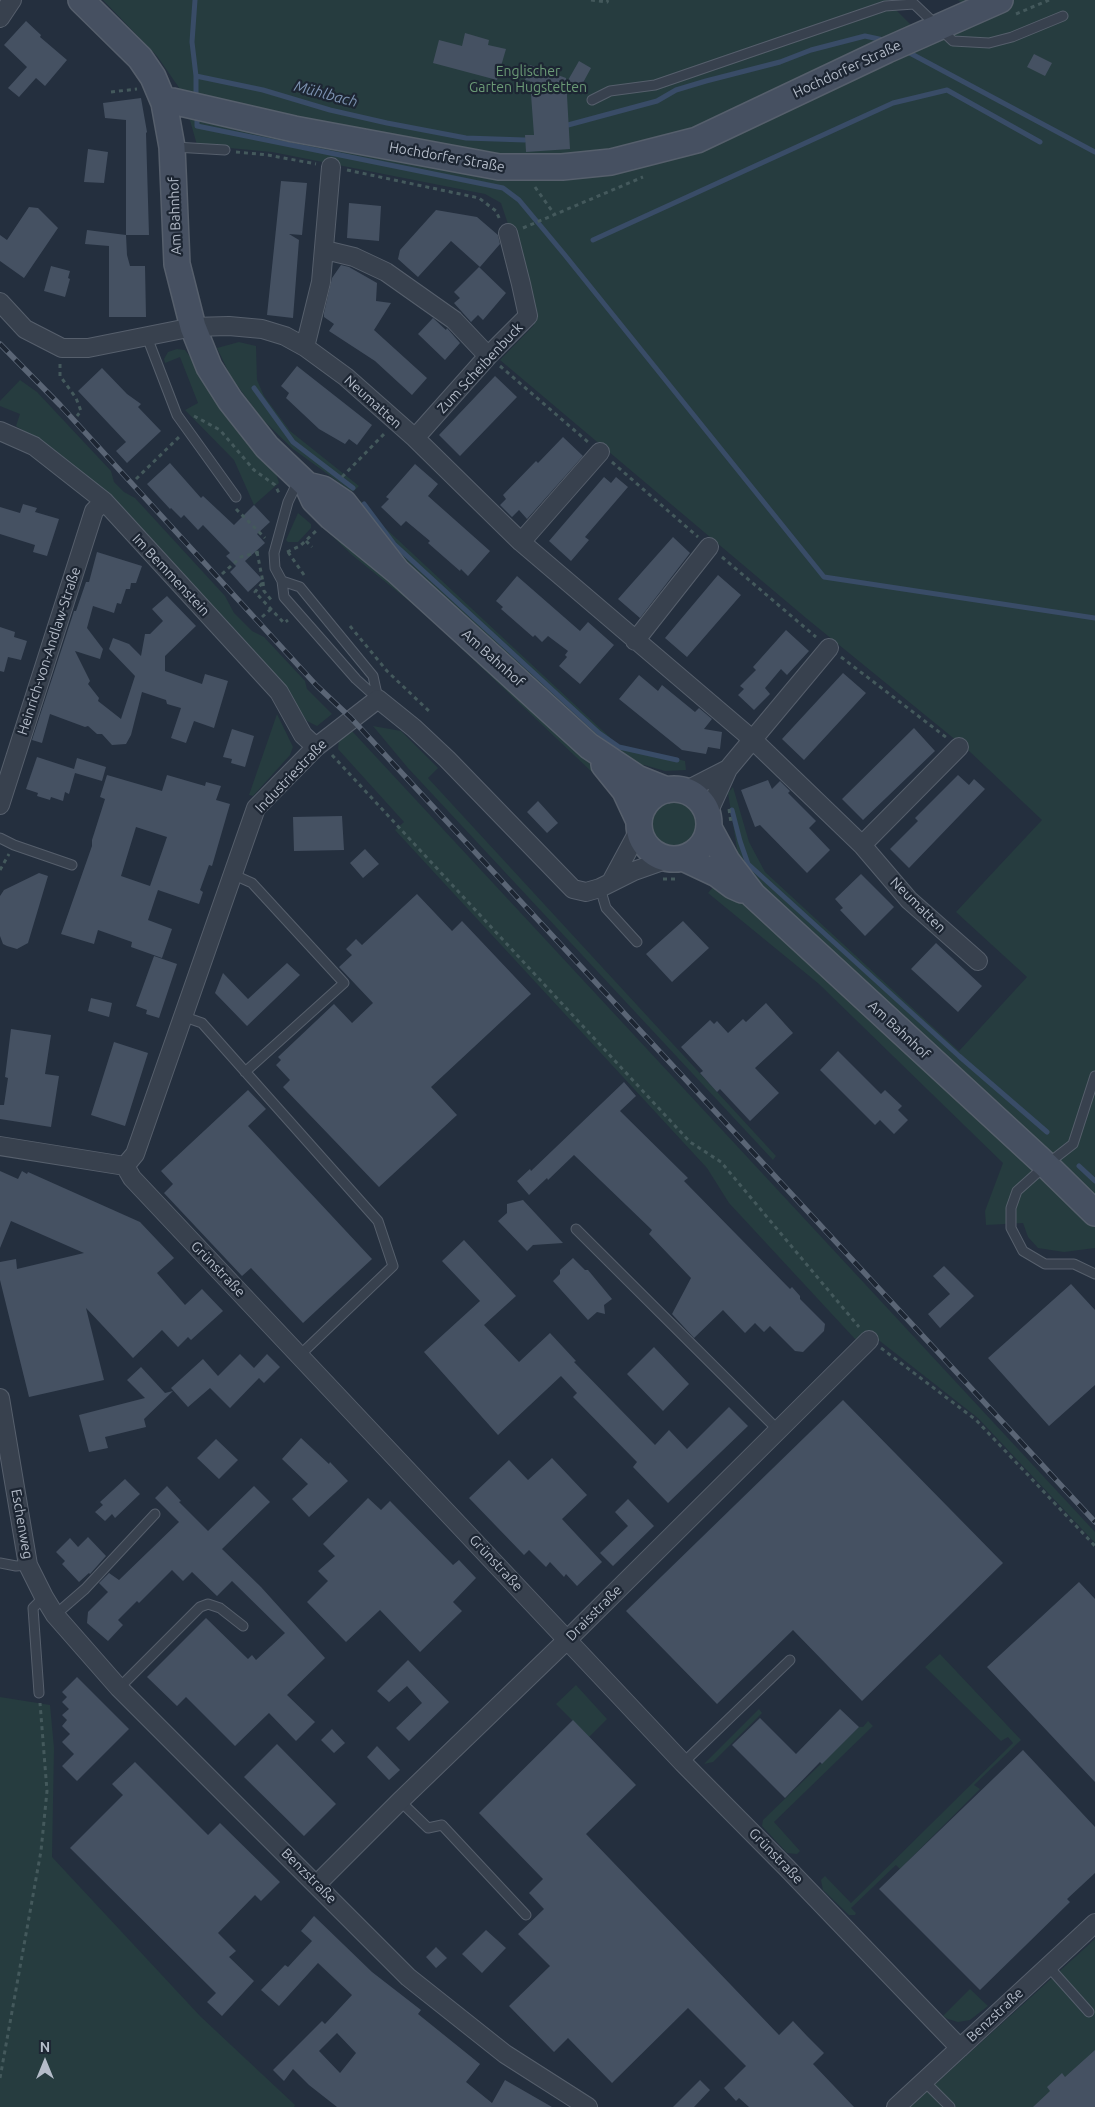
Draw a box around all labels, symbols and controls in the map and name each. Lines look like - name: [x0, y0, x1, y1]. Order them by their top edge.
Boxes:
- street label: Hochdorfer Straße: [790, 37, 904, 101]
- park label: Englischer Garten Hugstetten: [469, 63, 587, 95]
- water label: Mühlbach: [292, 77, 360, 111]
- street label: Hochdorfer Straße: [388, 139, 506, 175]
- street label: Am Bahnhof: [165, 177, 185, 255]
- street label: Zum Scheibenbuck: [434, 319, 526, 417]
- street label: Neumatten: [341, 372, 405, 432]
- street label: Im Bemmenstein: [129, 530, 213, 620]
- street label: Heinrich-von-Andlaw-Straße: [14, 565, 84, 737]
- street label: Am Bahnhof: [458, 626, 528, 690]
- street label: Industriestraße: [252, 736, 330, 816]
- street label: Neumatten: [887, 874, 949, 936]
- street label: Am Bahnhof: [865, 997, 933, 1063]
- street label: Grünstraße: [187, 1238, 249, 1300]
- street label: Eschenweg: [8, 1488, 36, 1560]
- street label: Grünstraße: [466, 1531, 526, 1595]
- street label: Draisstraße: [563, 1582, 625, 1644]
- street label: Grünstraße: [745, 1825, 807, 1887]
- street label: Benzstraße: [278, 1845, 340, 1907]
- street label: Benzstraße: [963, 1985, 1027, 2045]
- north arrow: [20, 2037, 70, 2087]
- text: N: [40, 2039, 50, 2055]

